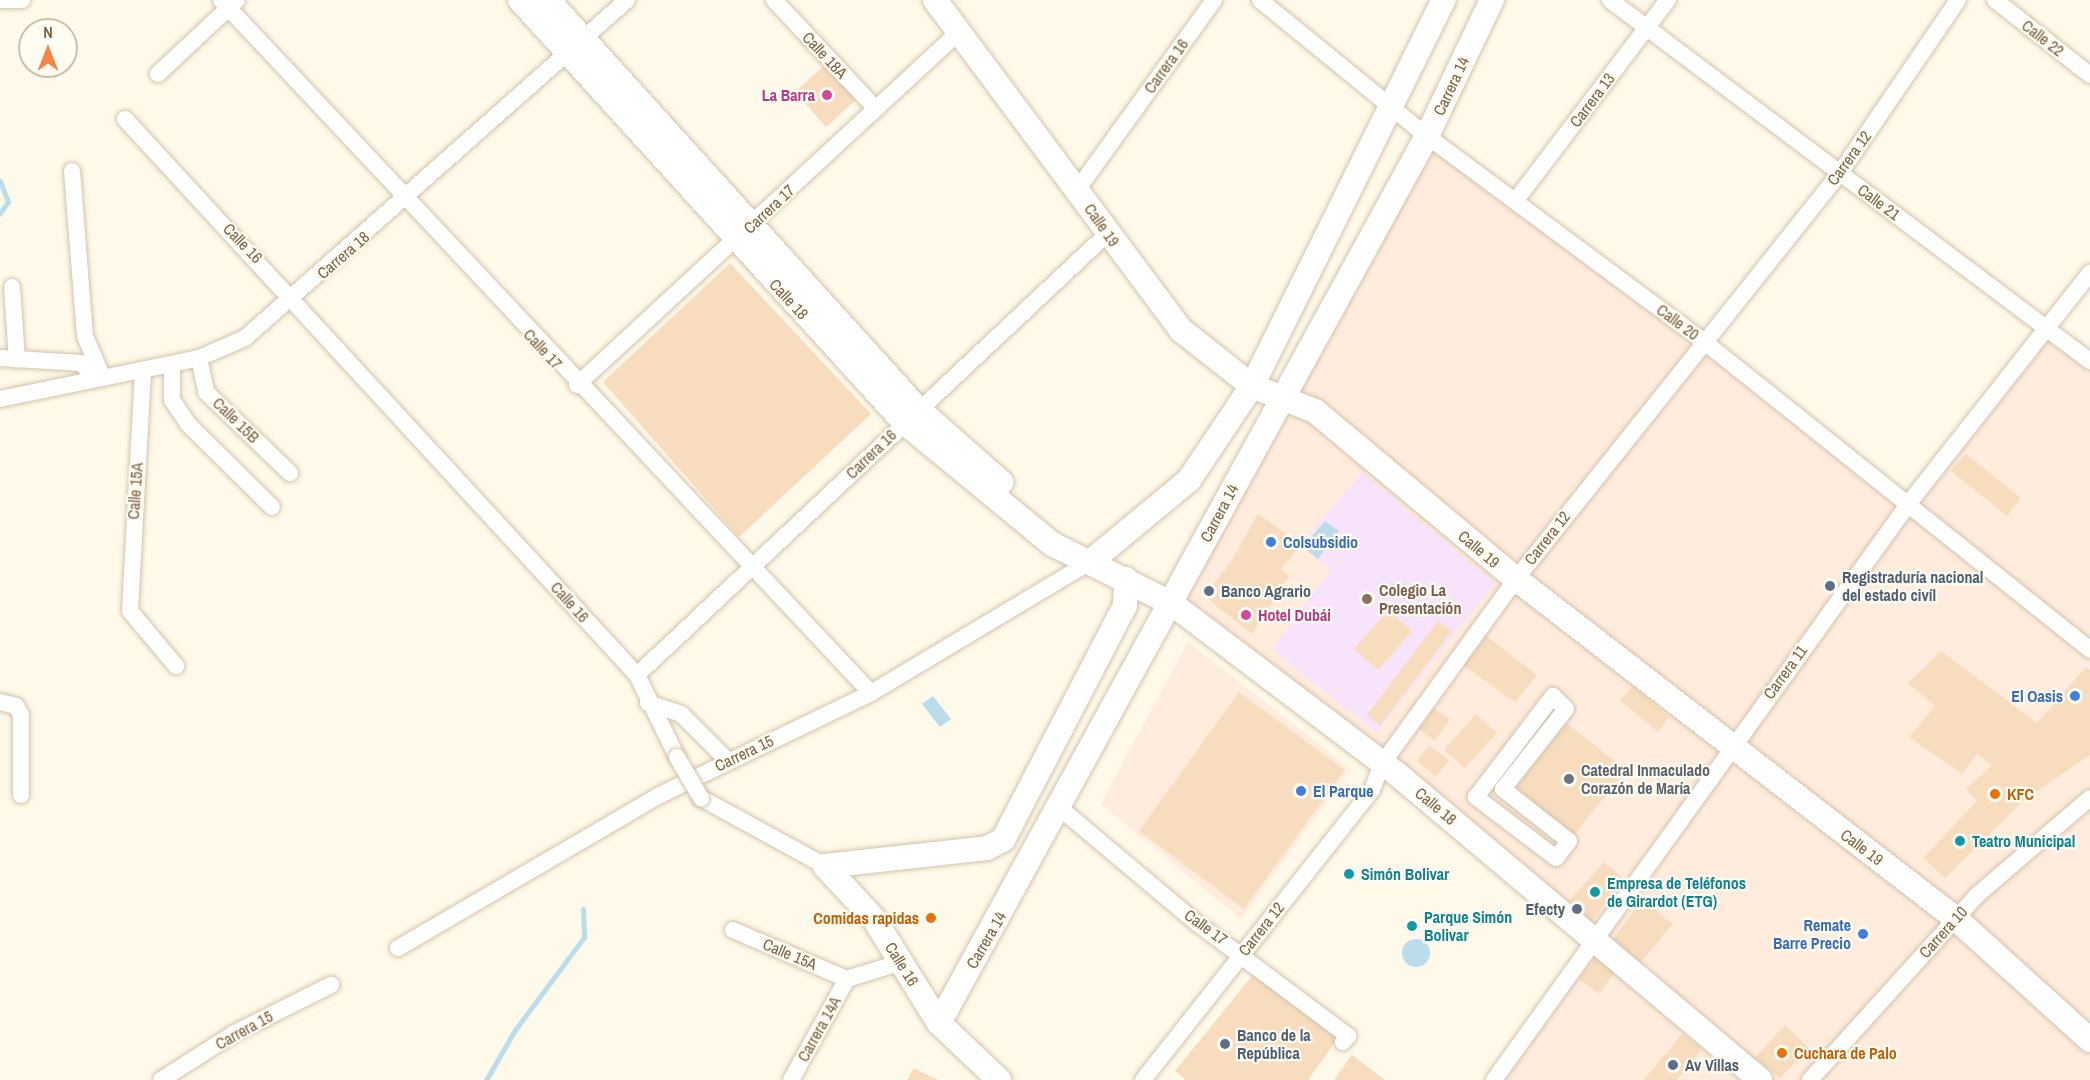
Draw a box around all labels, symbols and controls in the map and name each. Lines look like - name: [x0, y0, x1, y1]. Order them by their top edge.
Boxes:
- street label: Calle 22: [2018, 16, 2068, 60]
- north arrow: [18, 18, 78, 78]
- text: N: [43, 21, 53, 43]
- street label: Calle 18A: [799, 28, 851, 82]
- street label: Carrera 16: [1140, 35, 1192, 97]
- street label: Carrera 14: [1429, 54, 1473, 118]
- street label: Carrera 13: [1565, 69, 1619, 131]
- place label: La Barra: [762, 85, 815, 105]
- marker: La Barra: [820, 88, 834, 102]
- street label: Carrera 12: [1823, 127, 1875, 189]
- street label: Calle 21: [1854, 180, 1904, 224]
- street label: Carrera 17: [740, 181, 798, 237]
- street label: Calle 19: [1080, 200, 1124, 250]
- street label: Calle 16: [219, 219, 267, 267]
- street label: Carrera 18: [313, 227, 373, 283]
- street label: Calle 18: [766, 275, 812, 323]
- street label: Calle 20: [1653, 300, 1703, 344]
- street label: Calle 17: [520, 325, 566, 373]
- street label: Calle 15B: [209, 393, 263, 447]
- street label: Carrera 16: [842, 425, 900, 483]
- street label: Calle 15A: [123, 462, 147, 520]
- street label: Carrera 14: [1196, 481, 1242, 545]
- street label: Carrera 12: [1520, 507, 1574, 569]
- street label: Calle 19: [1454, 526, 1504, 572]
- place label: Colsubsidio: [1283, 532, 1358, 552]
- marker: Colsubsidio: [1264, 535, 1278, 549]
- place label: Registraduría nacional del estado civíl: [1842, 567, 1983, 605]
- street label: Calle 16: [547, 578, 593, 626]
- marker: Registraduría nacional del estado civíl: [1823, 579, 1837, 593]
- place label: Colegio La Presentación: [1379, 580, 1461, 618]
- place label: Banco Agrario: [1221, 581, 1311, 601]
- marker: Banco Agrario: [1202, 584, 1216, 598]
- marker: Colegio La Presentación: [1360, 592, 1374, 606]
- place label: Hotel Dubái: [1258, 605, 1331, 625]
- marker: Hotel Dubái: [1239, 608, 1253, 622]
- street label: Carrera 11: [1759, 641, 1811, 703]
- place label: El Oasis: [2011, 686, 2063, 706]
- marker: El Oasis: [2068, 689, 2082, 703]
- street label: Carrera 15: [712, 731, 776, 775]
- place label: Catedral Inmaculado Corazón de María: [1581, 760, 1710, 798]
- marker: Catedral Inmaculado Corazón de María: [1562, 772, 1576, 786]
- place label: El Parque: [1313, 781, 1374, 801]
- street label: Calle 18: [1411, 783, 1461, 829]
- marker: El Parque: [1294, 784, 1308, 798]
- place label: KFC: [2007, 784, 2034, 804]
- marker: KFC: [1988, 787, 2002, 801]
- street label: Calle 19: [1837, 825, 1887, 869]
- place label: Teatro Municipal: [1972, 831, 2075, 851]
- marker: Teatro Municipal: [1953, 834, 1967, 848]
- place label: Simón Bolivar: [1361, 864, 1449, 884]
- marker: Simón Bolivar: [1342, 867, 1356, 881]
- place label: Empresa de Teléfonos de Girardot (ETG): [1607, 873, 1746, 911]
- marker: Empresa de Teléfonos de Girardot (ETG): [1588, 885, 1602, 899]
- street label: Carrera 12: [1234, 898, 1288, 960]
- place label: Efecty: [1526, 899, 1565, 919]
- marker: Efecty: [1570, 902, 1584, 916]
- street label: Carrera 10: [1915, 902, 1971, 962]
- street label: Calle 17: [1181, 905, 1231, 949]
- place label: Parque Simón Bolivar: [1424, 907, 1512, 945]
- place label: Comidas rapidas: [813, 908, 919, 928]
- street label: Carrera 14: [962, 908, 1010, 972]
- marker: Comidas rapidas: [924, 911, 938, 925]
- place label: Remate Barre Precio: [1773, 915, 1851, 953]
- marker: Parque Simón Bolivar: [1405, 919, 1419, 933]
- marker: Remate Barre Precio: [1856, 927, 1870, 941]
- street label: Calle 15A: [760, 934, 820, 974]
- street label: Calle 16: [881, 939, 923, 989]
- street label: Carrera 14A: [793, 993, 845, 1065]
- street label: Carrera 15: [212, 1006, 276, 1054]
- place label: Banco de la República: [1237, 1025, 1311, 1063]
- marker: Banco de la República: [1218, 1037, 1232, 1051]
- place label: Cuchara de Palo: [1794, 1043, 1897, 1063]
- marker: Cuchara de Palo: [1775, 1046, 1789, 1060]
- place label: Av Villas: [1685, 1055, 1739, 1075]
- marker: Av Villas: [1666, 1058, 1680, 1072]

